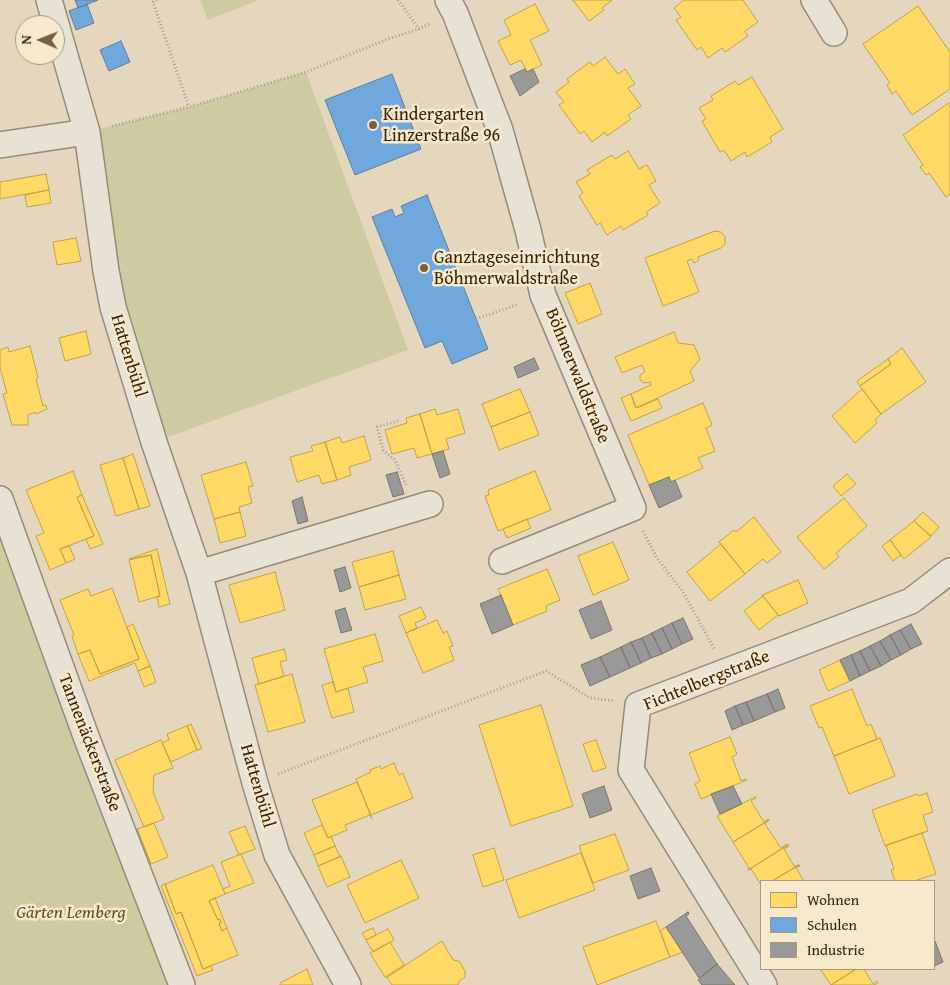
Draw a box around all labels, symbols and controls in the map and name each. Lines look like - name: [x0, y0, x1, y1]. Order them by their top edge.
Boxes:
- north arrow: [15, 15, 65, 65]
- text: N: [16, 35, 36, 45]
- place label: Kindergarten Linzerstraße 96: [383, 104, 500, 146]
- marker: Kindergarten Linzerstraße 96: [367, 119, 379, 131]
- place label: Ganztageseinrichtung Böhmerwaldstraße: [434, 247, 600, 290]
- marker: Ganztageseinrichtung Böhmerwaldstraße: [418, 262, 430, 274]
- street label: Böhmerwaldstraße: [540, 305, 614, 447]
- street label: Hattenbühl: [105, 312, 151, 400]
- street label: Fichtelbergstraße: [641, 646, 773, 716]
- street label: Tannenäckerstraße: [53, 671, 125, 815]
- street label: Hattenbühl: [235, 742, 279, 830]
- legend: [760, 880, 935, 970]
- text: Wohnen: [807, 889, 859, 910]
- park label: Gärten Lemberg: [16, 902, 126, 924]
- text: Schulen: [807, 914, 857, 935]
- text: Industrie: [807, 939, 865, 960]

